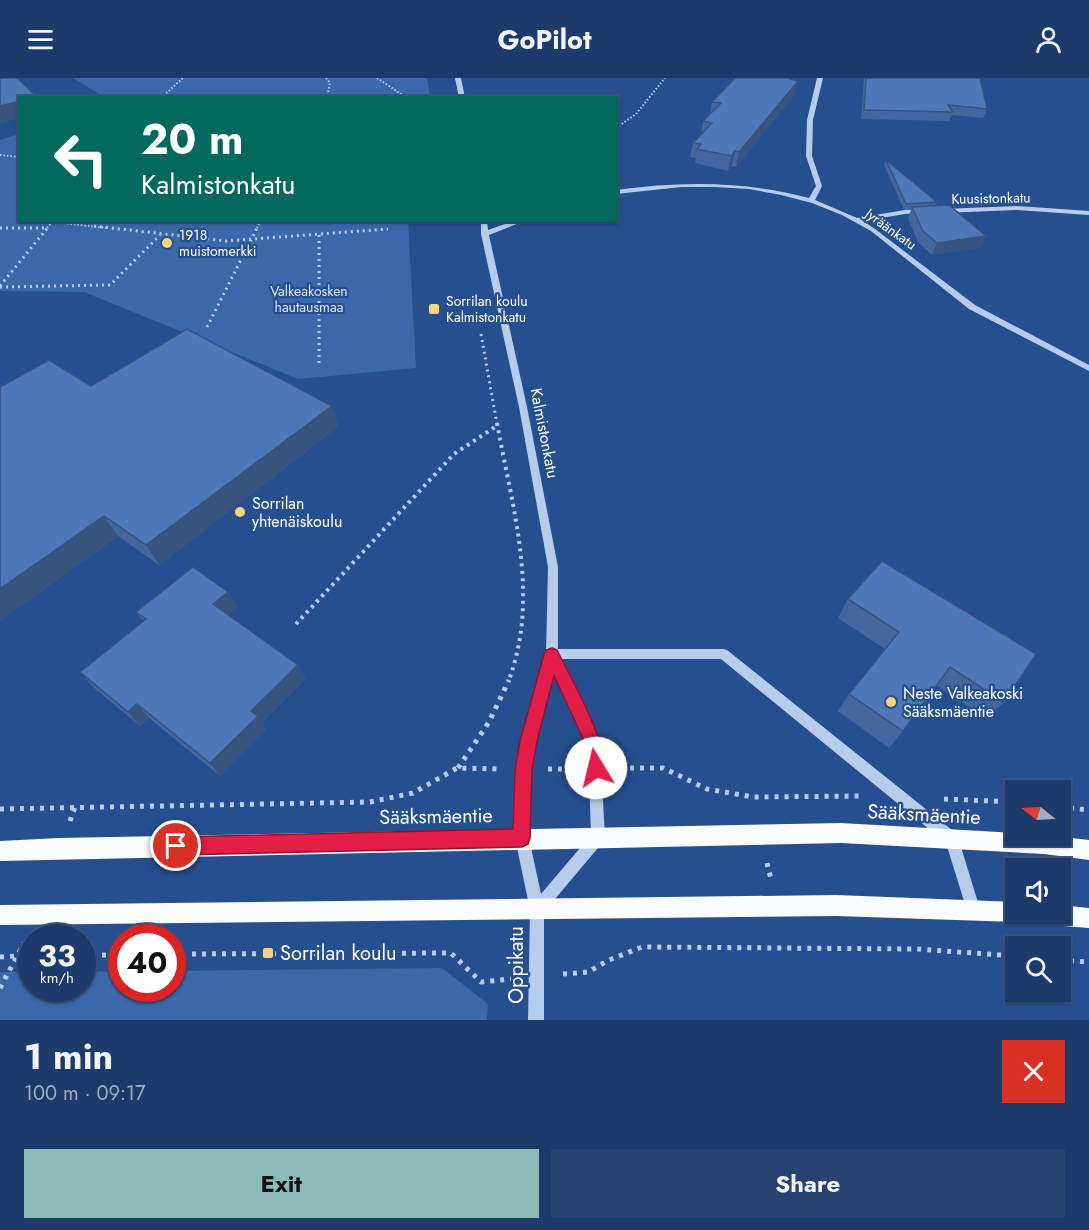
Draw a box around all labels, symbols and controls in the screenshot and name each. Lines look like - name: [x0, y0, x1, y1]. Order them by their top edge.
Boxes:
- text: GoPilot: [498, 20, 592, 59]
- icon: menu: [24, 23, 57, 56]
- icon: person: [1032, 23, 1065, 56]
- text: 20 m: [141, 109, 243, 170]
- icon: left: [42, 120, 120, 198]
- text: Kalmistonkatu: [141, 165, 295, 204]
- street label: Kuusistonkatu: [951, 187, 1031, 209]
- street label: Jyräänkatu: [860, 202, 921, 254]
- place label: 1918 muistomerkki: [179, 225, 256, 261]
- marker: 1918 muistomerkki: [160, 236, 174, 250]
- park label: Valkeakosken hautausmaa: [270, 281, 348, 317]
- place label: Sorrilan koulu Kalmistonkatu: [446, 291, 528, 327]
- marker: Sorrilan koulu Kalmistonkatu: [427, 302, 441, 316]
- street label: Kalmistonkatu: [524, 386, 565, 480]
- place label: Sorrilan yhtenäiskoulu: [252, 492, 342, 533]
- marker: Sorrilan yhtenäiskoulu: [233, 505, 247, 519]
- place label: Neste Valkeakoski Sääksmäentie: [903, 682, 1023, 723]
- marker: Neste Valkeakoski Sääksmäentie: [884, 695, 898, 709]
- position arrow: [564, 736, 628, 800]
- north arrow: [1005, 780, 1071, 846]
- map controls: [1005, 780, 1071, 1002]
- street label: Sääksmäentie: [866, 797, 981, 832]
- street label: Sääksmäentie: [379, 801, 493, 832]
- pin: [150, 820, 201, 871]
- icon: arrive: [159, 829, 192, 862]
- button: sound: [1005, 858, 1071, 924]
- speed limit sign: 40: [108, 924, 186, 1002]
- street label: Oppikatu: [502, 926, 531, 1004]
- text: 33: [38, 934, 76, 977]
- button: search: [1005, 936, 1071, 1002]
- place label: Sorrilan koulu: [280, 939, 397, 968]
- marker: Sorrilan koulu: [261, 946, 275, 960]
- text: km/h: [40, 967, 74, 989]
- text: 1 min: [24, 1030, 113, 1082]
- button: close: [1002, 1040, 1065, 1103]
- text: 100 m · 09:17: [24, 1079, 146, 1108]
- button: Exit: [24, 1149, 539, 1218]
- button: Share: [551, 1149, 1065, 1218]

